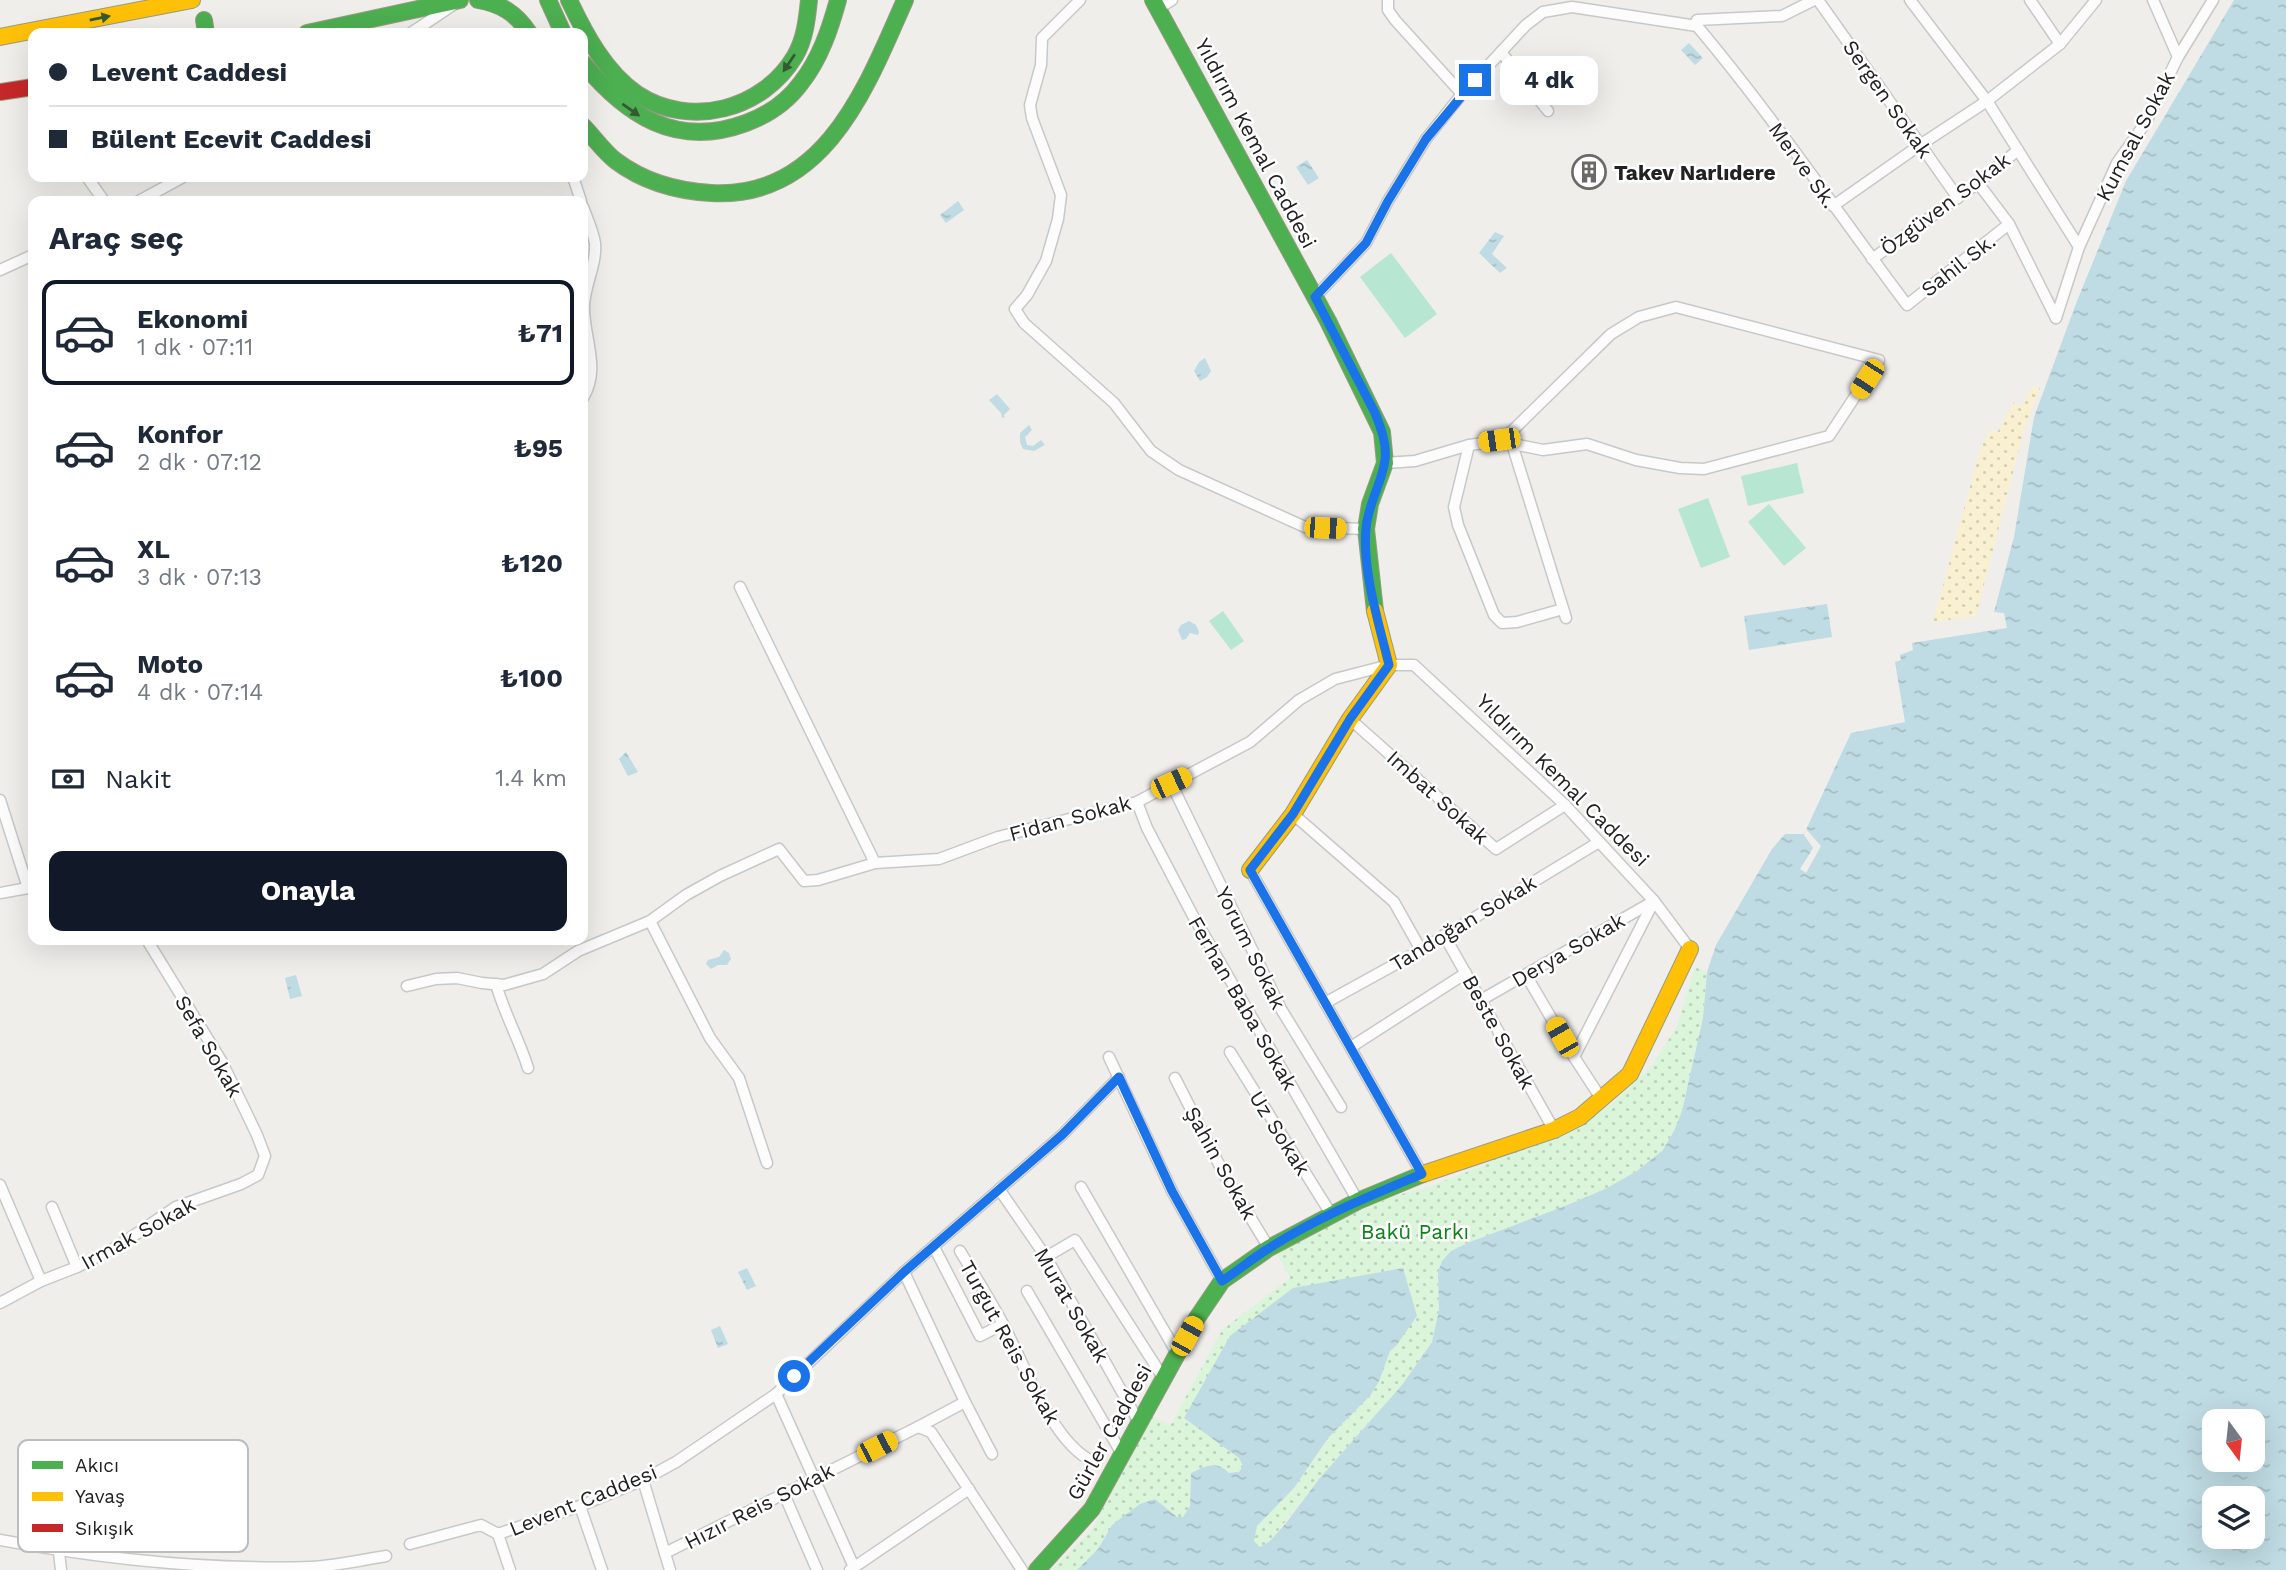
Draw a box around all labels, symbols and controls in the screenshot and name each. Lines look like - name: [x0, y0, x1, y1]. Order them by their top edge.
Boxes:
- one-way arrow: [89, 13, 111, 24]
- street label: Yıldırım Kemal Caddesi: [1190, 34, 1322, 252]
- street label: Sergen Sokak: [1838, 35, 1938, 163]
- one-way arrow: [783, 53, 796, 73]
- callout: 4 dk: [1500, 56, 1598, 104]
- text: Levent Caddesi: [91, 57, 287, 87]
- route end: [1459, 64, 1491, 96]
- text: 4 dk: [1524, 67, 1574, 94]
- street label: Kumsal Sokak: [2090, 67, 2180, 205]
- one-way arrow: [622, 103, 640, 117]
- street label: Merve Sk.: [1764, 117, 1842, 213]
- text: Bülent Ecevit Caddesi: [91, 124, 372, 154]
- street label: Özgüven Sokak: [1875, 147, 2015, 261]
- building icon: Takev Narlıdere: [1570, 153, 1608, 191]
- place label: Takev Narlıdere: [1614, 160, 1776, 185]
- text: Araç seç: [49, 219, 184, 257]
- street label: Sahil Sk.: [1916, 228, 2000, 302]
- icon: car: [53, 301, 116, 364]
- text: Ekonomi: [137, 304, 248, 334]
- text: ₺71: [518, 318, 563, 348]
- text: 1 dk · 07:11: [137, 334, 253, 361]
- car: [1847, 356, 1888, 402]
- icon: car: [53, 416, 116, 479]
- text: Konfor: [137, 419, 223, 449]
- car: [1477, 427, 1522, 453]
- text: ₺95: [514, 433, 563, 463]
- text: 2 dk · 07:12: [137, 449, 262, 476]
- car: [1304, 517, 1347, 539]
- icon: car: [53, 531, 116, 594]
- text: XL: [137, 534, 170, 564]
- text: ₺120: [501, 548, 563, 578]
- text: 3 dk · 07:13: [137, 564, 262, 591]
- icon: car: [53, 646, 116, 709]
- text: Moto: [137, 649, 203, 679]
- text: ₺100: [500, 663, 563, 693]
- text: 4 dk · 07:14: [137, 679, 263, 706]
- street label: Yıldırım Kemal Caddesi: [1471, 688, 1655, 872]
- street label: Imbat Sokak: [1382, 745, 1494, 849]
- icon: cash: [49, 760, 87, 798]
- text: Nakit: [105, 764, 171, 794]
- text: 1.4 km: [495, 765, 567, 792]
- car: [1148, 765, 1195, 801]
- street label: Fidan Sokak: [1006, 790, 1134, 846]
- button: Onayla: [49, 851, 567, 931]
- street label: Tandoğan Sokak: [1385, 869, 1541, 976]
- street label: Yorum Sokak: [1211, 883, 1292, 1013]
- street label: Derya Sokak: [1507, 908, 1629, 992]
- street label: Ferhan Baba Sokak: [1183, 912, 1303, 1094]
- street label: Beste Sokak: [1457, 971, 1541, 1093]
- street label: Sefa Sokak: [170, 991, 248, 1101]
- car: [1543, 1014, 1582, 1060]
- street label: Uz Sokak: [1244, 1086, 1316, 1180]
- street label: Şahin Sokak: [1180, 1102, 1262, 1224]
- street label: Irmak Sokak: [77, 1191, 200, 1275]
- park label: Bakü Parkı: [1361, 1219, 1469, 1244]
- street label: Murat Sokak: [1029, 1243, 1115, 1367]
- street label: Turgut Reis Sokak: [955, 1256, 1065, 1428]
- car: [1168, 1313, 1207, 1359]
- route start: [778, 1360, 810, 1392]
- street label: Gürler Caddesi: [1061, 1360, 1157, 1504]
- north arrow: [2202, 1409, 2264, 1472]
- map controls: [2202, 1409, 2265, 1549]
- car: [854, 1428, 901, 1466]
- legend: [18, 1440, 248, 1552]
- text: Akıcı: [75, 1454, 119, 1477]
- street label: Hızır Reis Sokak: [680, 1458, 838, 1554]
- street label: Levent Caddesi: [505, 1459, 661, 1541]
- text: Yavaş: [75, 1485, 125, 1508]
- button: layers: [2202, 1486, 2265, 1549]
- text: Sıkışık: [75, 1517, 134, 1540]

